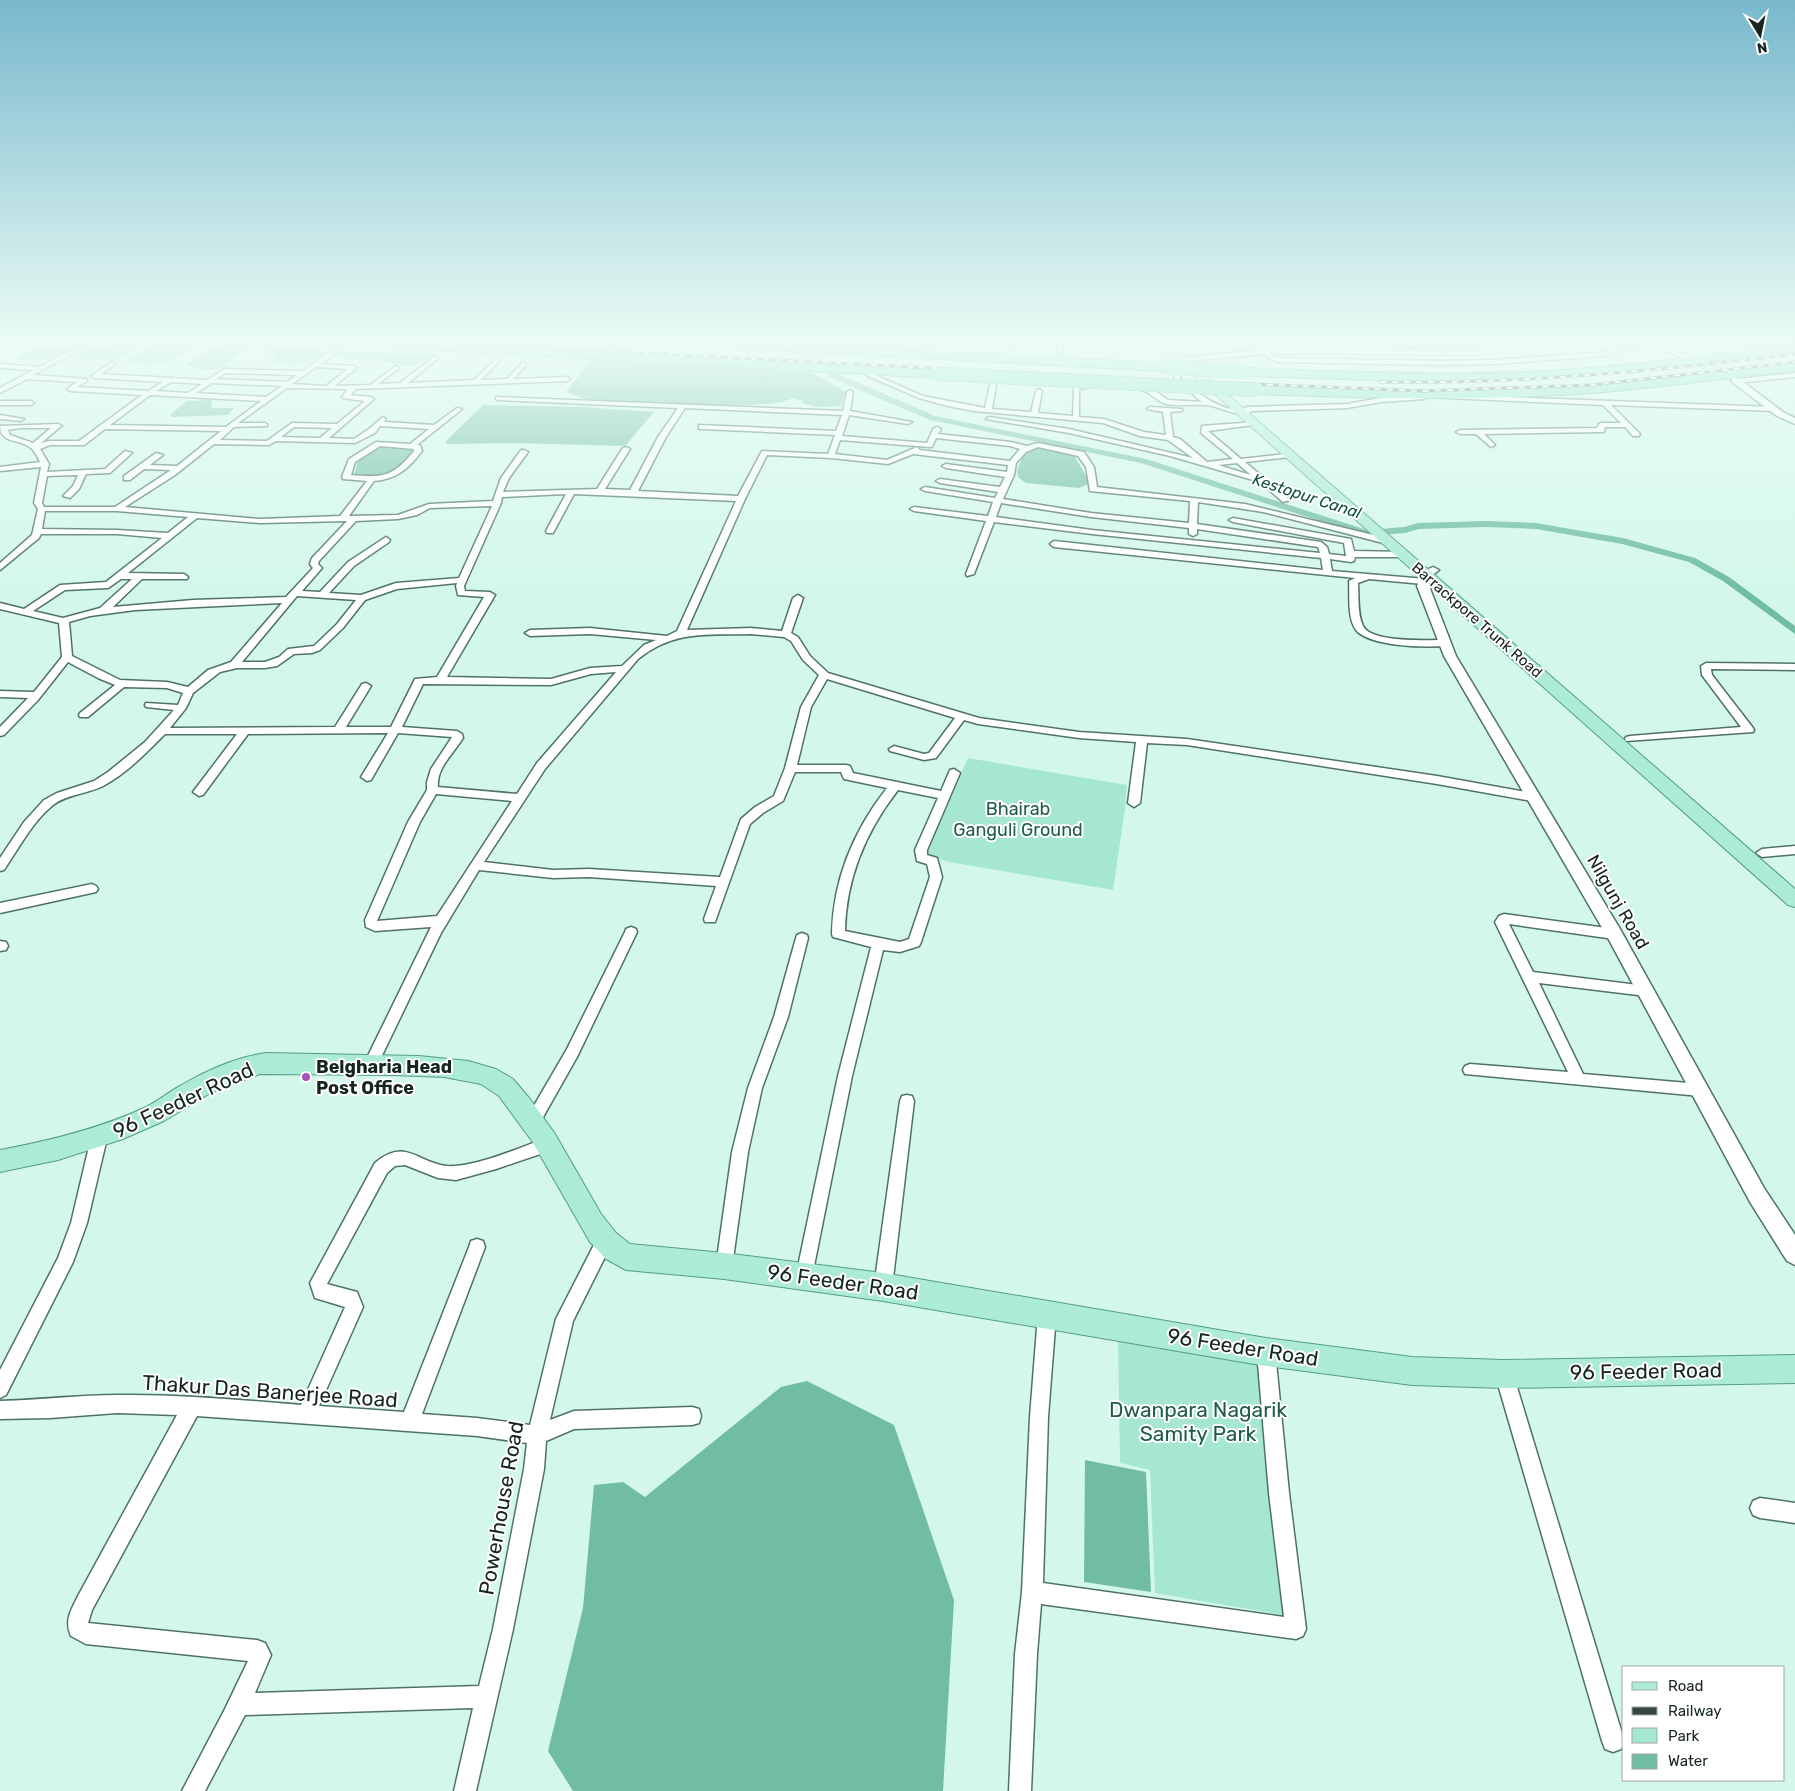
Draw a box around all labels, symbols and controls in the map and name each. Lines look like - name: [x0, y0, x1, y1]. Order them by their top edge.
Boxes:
- north arrow: [1735, 10, 1785, 60]
- text: N: [1756, 38, 1769, 57]
- water label: Kestopur Canal: [1250, 469, 1365, 523]
- street label: Barrackpore Trunk Road: [1408, 558, 1546, 682]
- park label: Bhairab Ganguli Ground: [953, 798, 1083, 841]
- street label: Nilgunj Road: [1582, 851, 1654, 953]
- street label: 96 Feeder Road: [109, 1056, 257, 1144]
- place label: Belgharia Head Post Office: [316, 1056, 452, 1099]
- marker: Belgharia Head Post Office: [300, 1071, 312, 1083]
- street label: 96 Feeder Road: [766, 1259, 920, 1305]
- street label: 96 Feeder Road: [1166, 1323, 1320, 1371]
- street label: 96 Feeder Road: [1570, 1357, 1722, 1385]
- street label: Thakur Das Banerjee Road: [141, 1370, 399, 1412]
- park label: Dwanpara Nagarik Samity Park: [1109, 1397, 1287, 1446]
- street label: Powerhouse Road: [473, 1419, 529, 1597]
- legend: [1622, 1666, 1785, 1781]
- text: Road: [1668, 1677, 1704, 1695]
- text: Railway: [1668, 1702, 1722, 1720]
- text: Park: [1668, 1727, 1699, 1745]
- text: Water: [1668, 1752, 1708, 1770]

